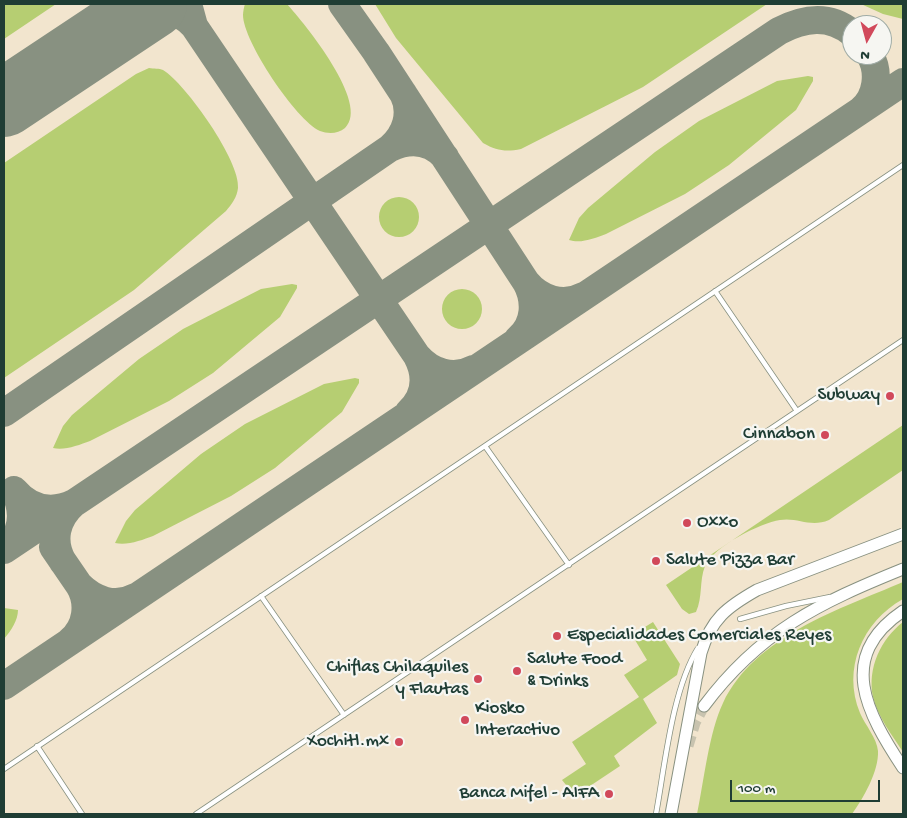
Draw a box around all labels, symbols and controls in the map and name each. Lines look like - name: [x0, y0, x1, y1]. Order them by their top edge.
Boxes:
- north arrow: [842, 15, 892, 65]
- text: N: [860, 45, 871, 63]
- place label: Subway: [818, 385, 880, 407]
- marker: Subway: [884, 390, 896, 402]
- place label: Cinnabon: [743, 424, 815, 446]
- marker: Cinnabon: [819, 429, 831, 441]
- place label: Oxxo: [697, 512, 738, 534]
- marker: Oxxo: [681, 517, 693, 529]
- place label: Salute Pizza Bar: [666, 550, 794, 572]
- marker: Salute Pizza Bar: [650, 555, 662, 567]
- place label: Especialidades Comerciales Reyes: [567, 625, 831, 647]
- marker: Especialidades Comerciales Reyes: [551, 630, 563, 642]
- place label: Salute Food & Drinks: [527, 649, 622, 693]
- place label: Chiflas Chilaquiles y Flautas: [327, 657, 468, 701]
- marker: Salute Food & Drinks: [511, 665, 523, 677]
- marker: Chiflas Chilaquiles y Flautas: [472, 673, 484, 685]
- place label: Kiosko Interactivo: [475, 698, 560, 742]
- marker: Kiosko Interactivo: [459, 714, 471, 726]
- place label: Xochitl.mx: [307, 731, 389, 753]
- marker: Xochitl.mx: [393, 736, 405, 748]
- scale bar: [732, 770, 882, 802]
- text: 100 m: [738, 780, 775, 798]
- place label: Banca Mifel - AIFA: [459, 783, 599, 805]
- marker: Banca Mifel - AIFA: [603, 788, 615, 800]

